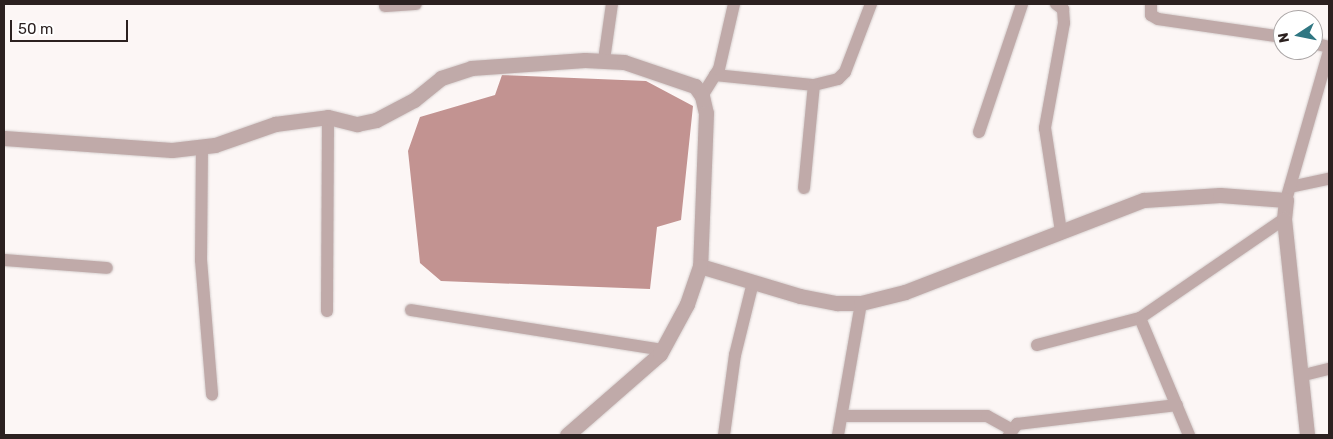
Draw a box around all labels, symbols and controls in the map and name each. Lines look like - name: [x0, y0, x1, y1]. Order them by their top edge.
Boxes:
- scale bar: [12, 10, 130, 42]
- north arrow: [1273, 10, 1323, 60]
- text: 50 m: [18, 20, 53, 38]
- text: N: [1274, 31, 1293, 44]

